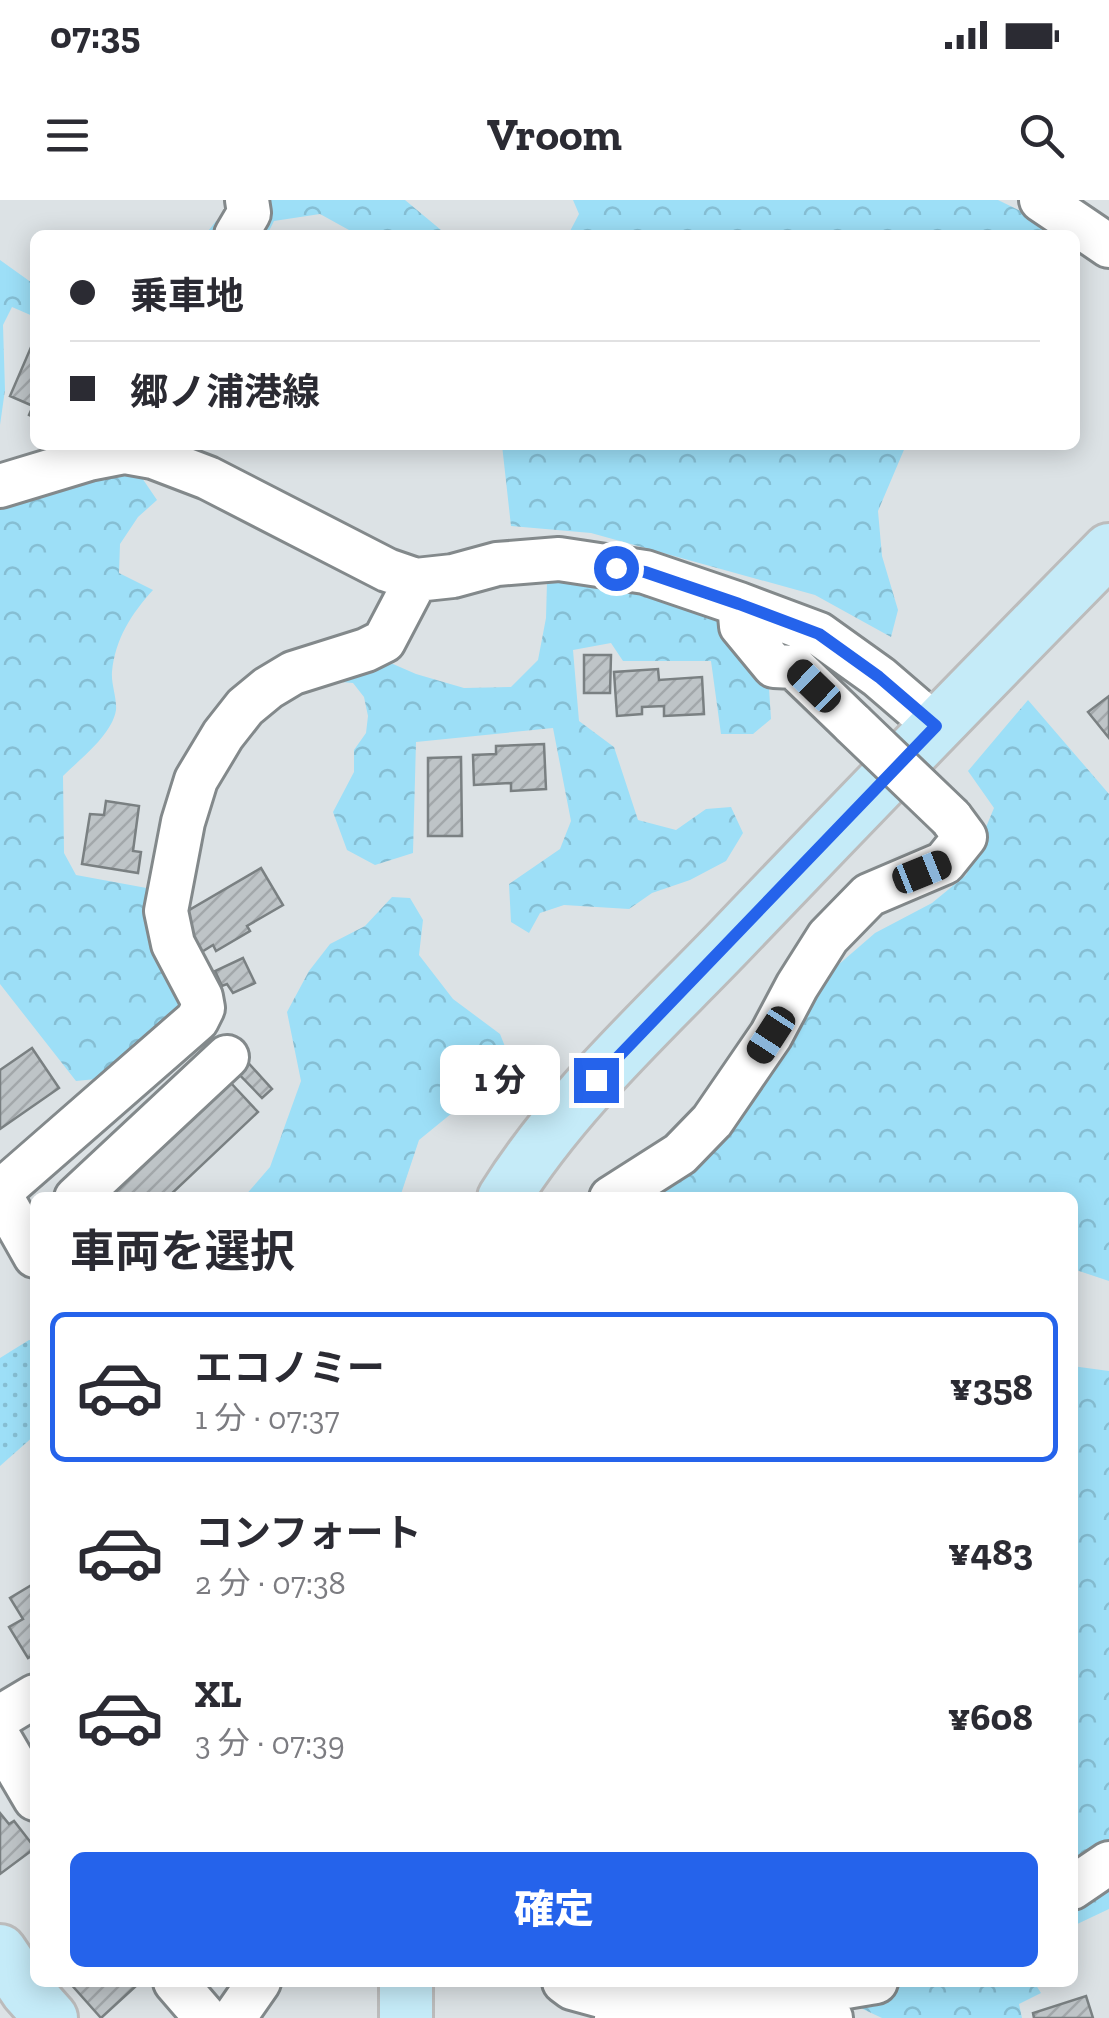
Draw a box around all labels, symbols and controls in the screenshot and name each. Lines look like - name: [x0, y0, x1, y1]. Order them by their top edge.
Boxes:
- text: 07:35: [50, 12, 140, 58]
- icon: menu: [40, 108, 95, 163]
- text: Vroom: [487, 108, 622, 162]
- icon: search: [1014, 108, 1069, 163]
- text: 乗車地: [130, 273, 244, 319]
- text: 郷ノ浦港線: [130, 369, 320, 415]
- route start: [594, 546, 639, 591]
- car: [782, 654, 846, 718]
- car: [889, 847, 955, 897]
- car: [742, 1002, 800, 1068]
- callout: 1 分: [441, 1045, 561, 1115]
- route end: [574, 1058, 619, 1103]
- text: 1 分: [475, 1061, 525, 1099]
- text: 車両を選択: [70, 1225, 295, 1279]
- icon: car: [75, 1342, 165, 1432]
- text: エコノミー: [195, 1345, 385, 1391]
- text: ¥358: [950, 1364, 1033, 1410]
- text: 1 分 · 07:37: [195, 1399, 340, 1437]
- icon: car: [75, 1507, 165, 1597]
- text: コンフォート: [195, 1510, 422, 1556]
- text: ¥483: [948, 1529, 1033, 1575]
- text: 2 分 · 07:38: [195, 1564, 346, 1602]
- text: XL: [195, 1671, 242, 1717]
- icon: car: [75, 1672, 165, 1762]
- text: ¥608: [948, 1694, 1033, 1740]
- text: 3 分 · 07:39: [195, 1724, 345, 1762]
- button: 確定: [70, 1852, 1038, 1967]

